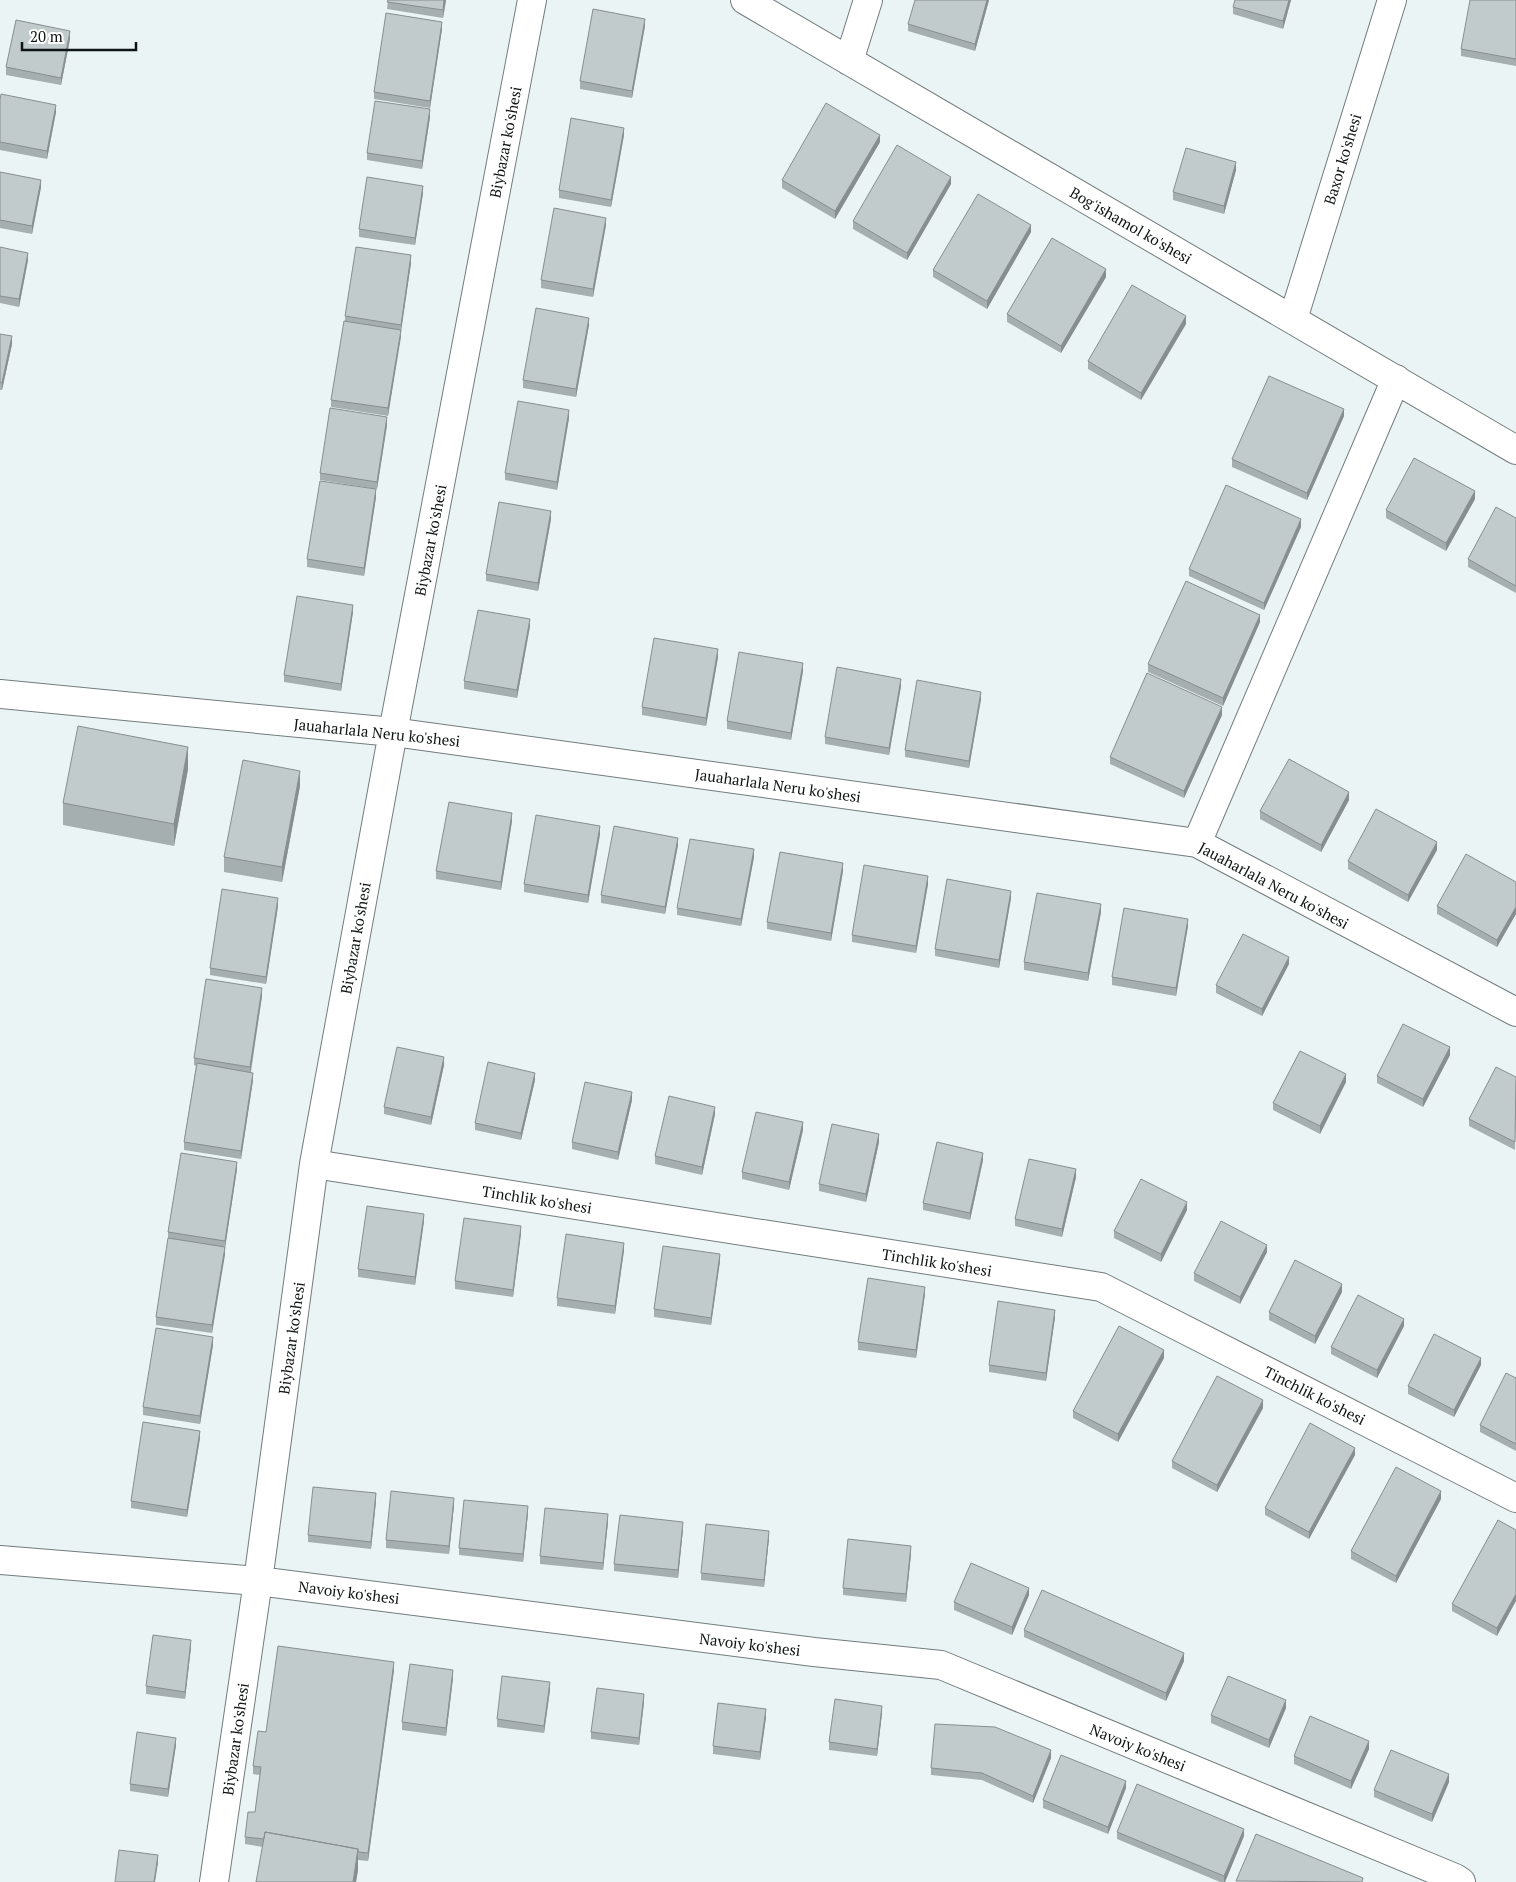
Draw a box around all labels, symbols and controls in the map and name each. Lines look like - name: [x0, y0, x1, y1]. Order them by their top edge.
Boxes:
- scale bar: [22, 20, 136, 52]
- text: 20 m: [30, 26, 63, 46]
- street label: Biybazar ko'shesi: [484, 84, 526, 200]
- street label: Baxor ko'shesi: [1319, 111, 1365, 207]
- street label: Bog'ishamol ko'shesi: [1066, 182, 1196, 268]
- street label: Biybazar ko'shesi: [409, 482, 451, 598]
- street label: Jauaharlala Neru ko'shesi: [293, 713, 461, 751]
- street label: Jauaharlala Neru ko'shesi: [694, 763, 862, 807]
- street label: Jauaharlala Neru ko'shesi: [1195, 837, 1353, 933]
- street label: Biybazar ko'shesi: [335, 880, 375, 996]
- street label: Tinchlik ko'shesi: [481, 1180, 593, 1218]
- street label: Tinchlik ko'shesi: [881, 1243, 993, 1281]
- street label: Biybazar ko'shesi: [273, 1280, 309, 1396]
- street label: Tinchlik ko'shesi: [1261, 1361, 1369, 1429]
- street label: Navoiy ko'shesi: [297, 1576, 401, 1608]
- street label: Navoiy ko'shesi: [698, 1628, 802, 1660]
- street label: Biybazar ko'shesi: [217, 1681, 253, 1797]
- street label: Navoiy ko'shesi: [1087, 1719, 1189, 1775]

